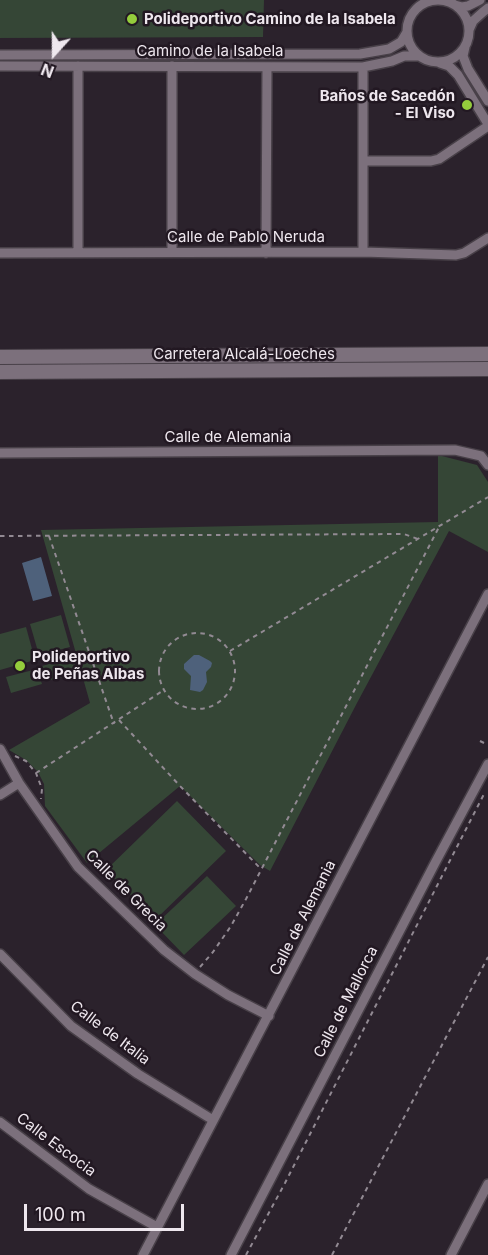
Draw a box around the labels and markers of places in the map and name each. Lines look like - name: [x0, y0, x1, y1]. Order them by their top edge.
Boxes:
- place label: Polideportivo Camino de la Isabela: [144, 10, 396, 28]
- marker: Polideportivo Camino de la Isabela: [125, 12, 139, 26]
- place label: Baños de Sacedón - El Viso: [320, 87, 455, 122]
- marker: Baños de Sacedón - El Viso: [460, 98, 474, 112]
- place label: Polideportivo de Peñas Albas: [32, 648, 144, 683]
- marker: Polideportivo de Peñas Albas: [13, 659, 27, 673]

